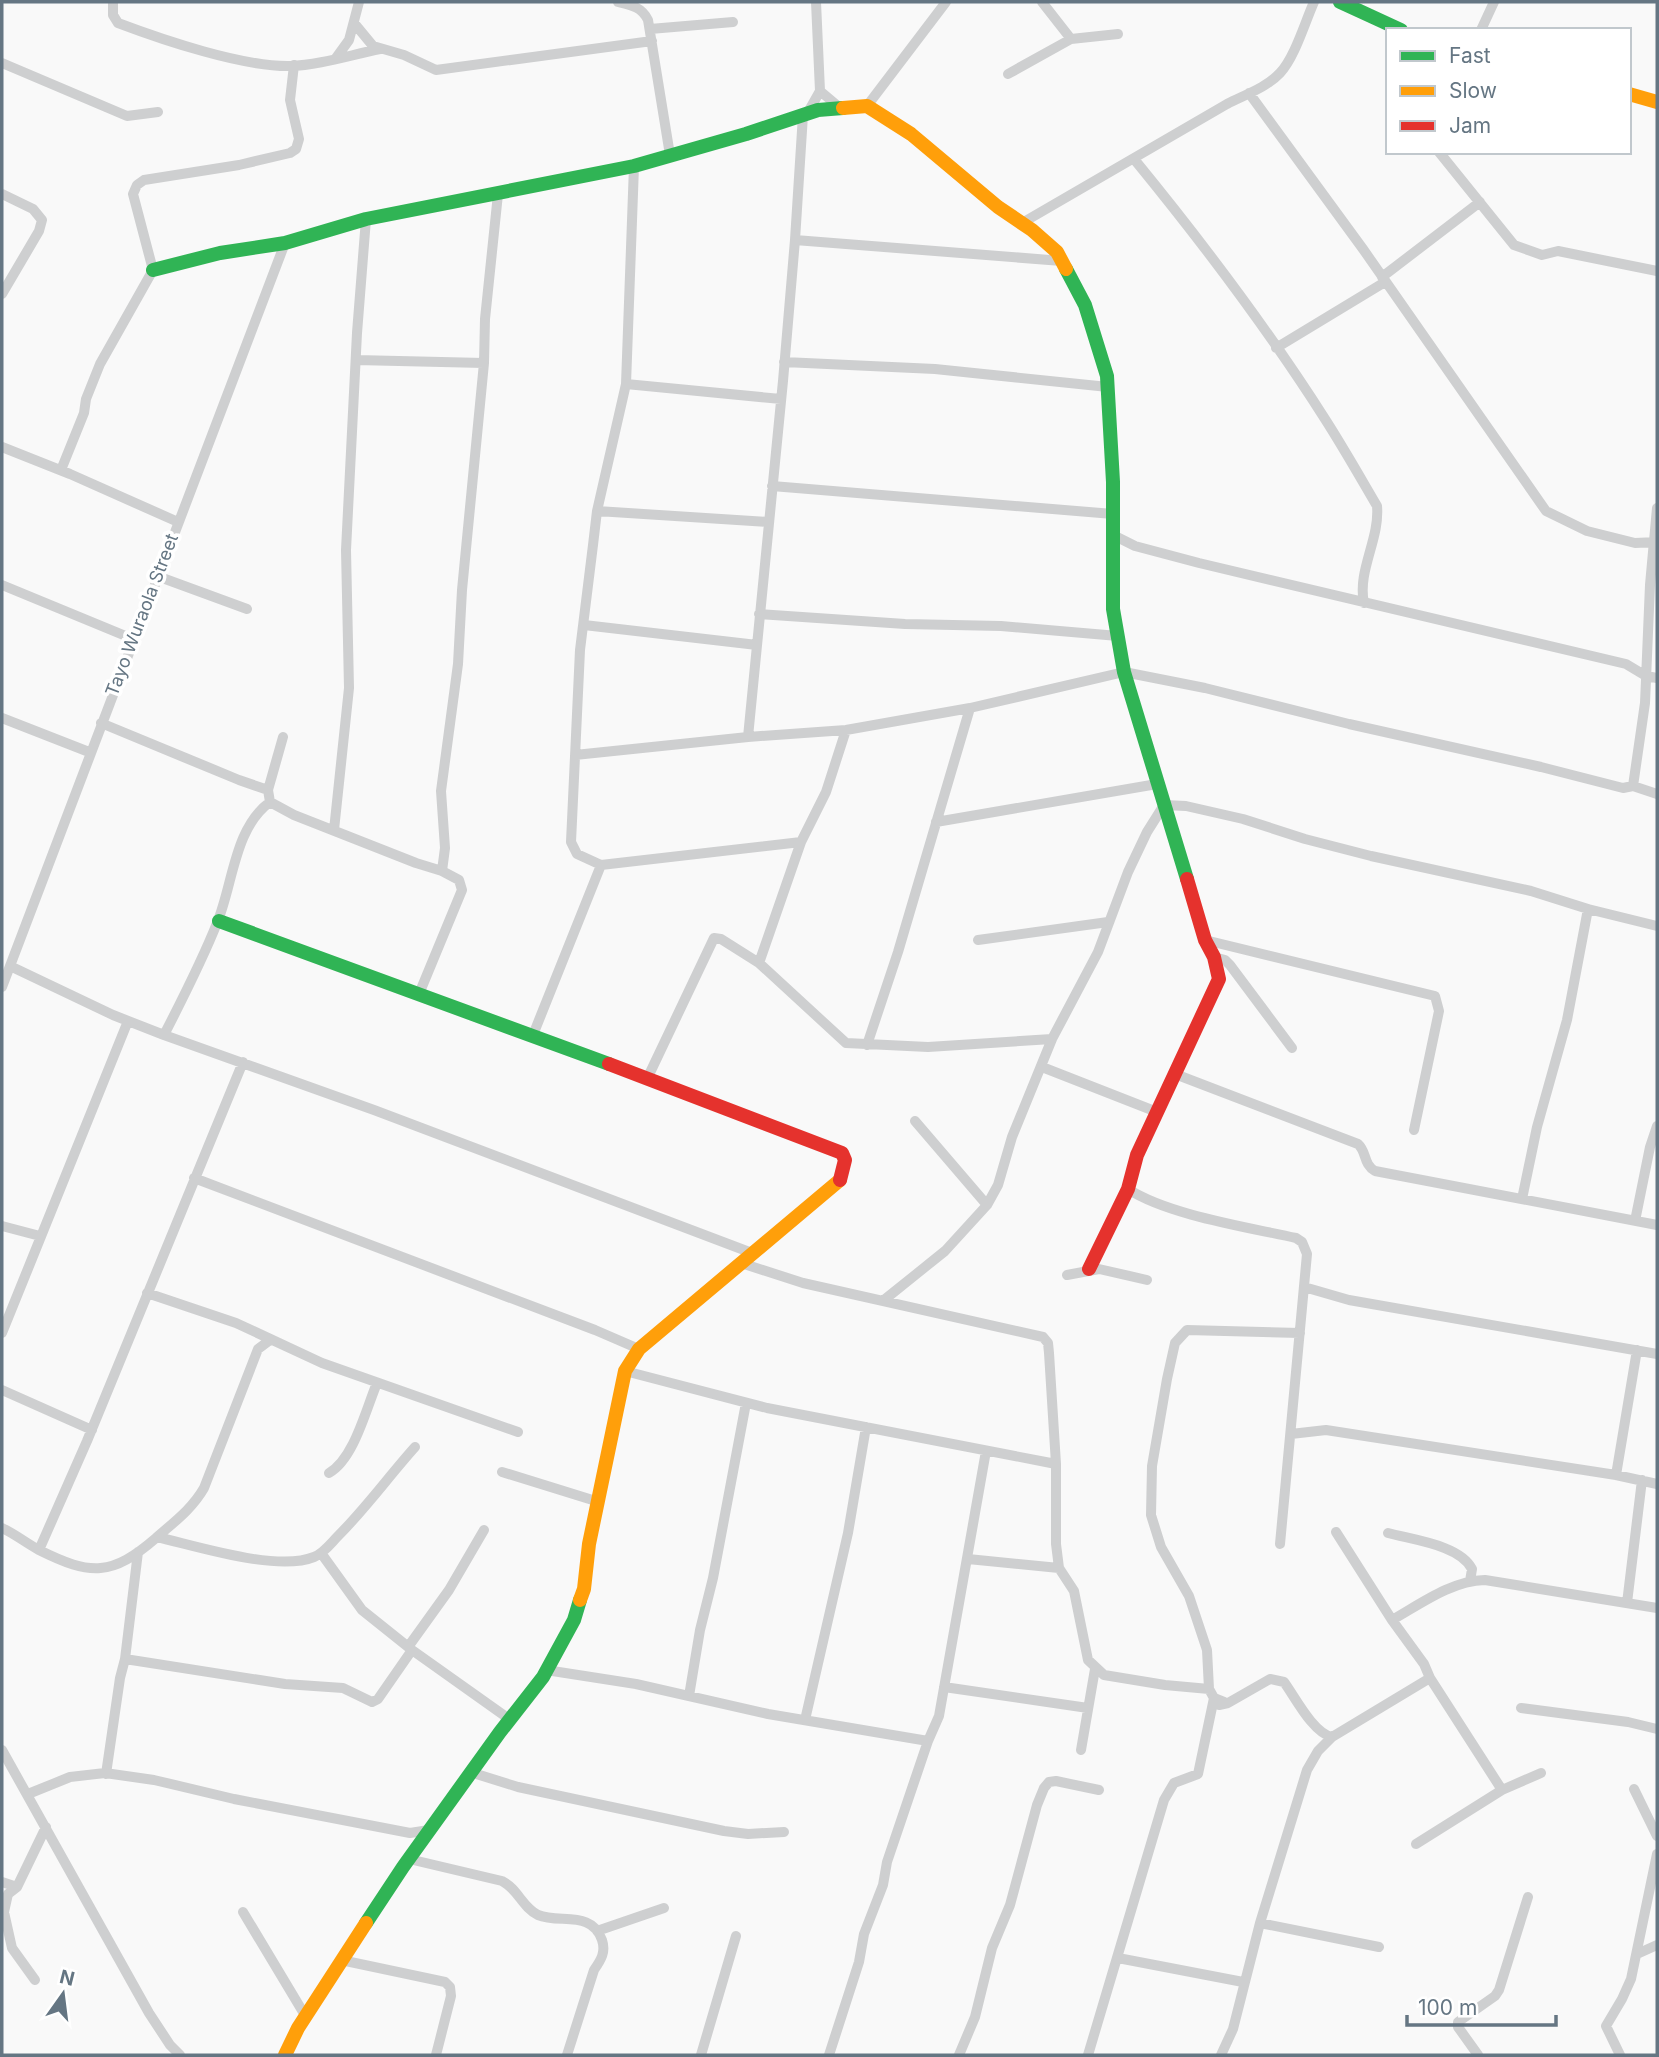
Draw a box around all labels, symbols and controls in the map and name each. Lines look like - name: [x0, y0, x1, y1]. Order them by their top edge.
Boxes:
- legend: [1386, 28, 1631, 154]
- text: Fast: [1449, 43, 1491, 68]
- text: Slow: [1449, 78, 1497, 103]
- text: Jam: [1449, 113, 1491, 138]
- street label: Tayo Wuraola Street: [101, 531, 182, 699]
- north arrow: [28, 1959, 98, 2029]
- text: N: [57, 1965, 77, 1991]
- scale bar: [1407, 1983, 1556, 2027]
- text: 100 m: [1418, 1995, 1477, 2020]

